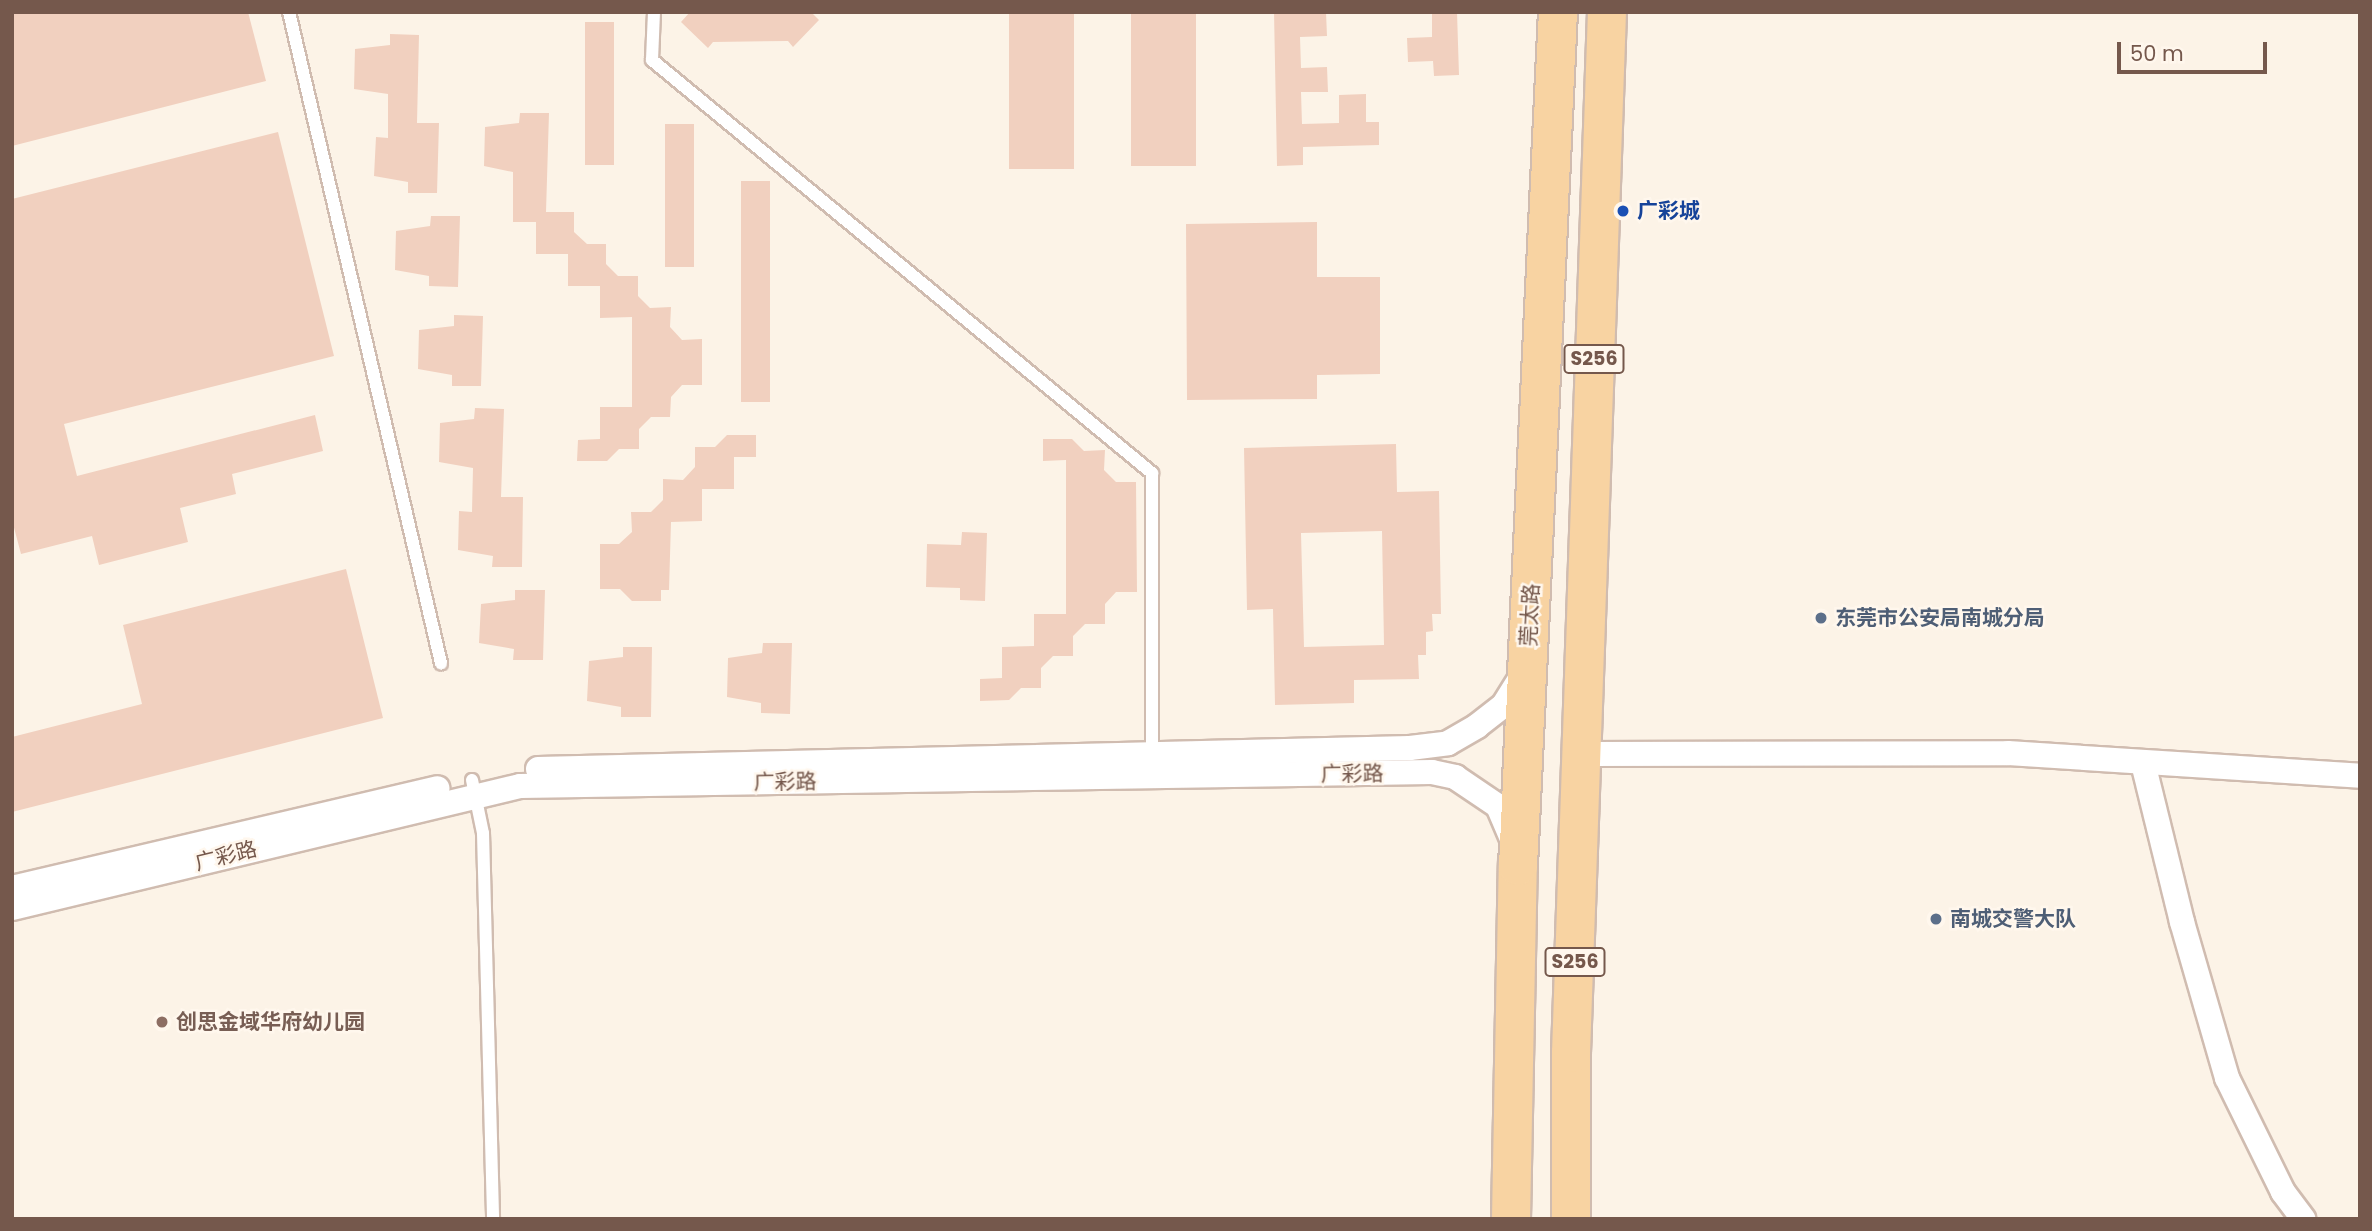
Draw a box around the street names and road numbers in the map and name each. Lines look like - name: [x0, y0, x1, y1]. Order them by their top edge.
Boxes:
- road number: S256: [1562, 344, 1626, 374]
- street label: 莞太路: [1516, 583, 1544, 647]
- street label: 广彩路: [1320, 761, 1384, 787]
- street label: 广彩路: [753, 769, 817, 795]
- street label: 广彩路: [192, 836, 260, 876]
- road number: S256: [1544, 946, 1606, 978]

